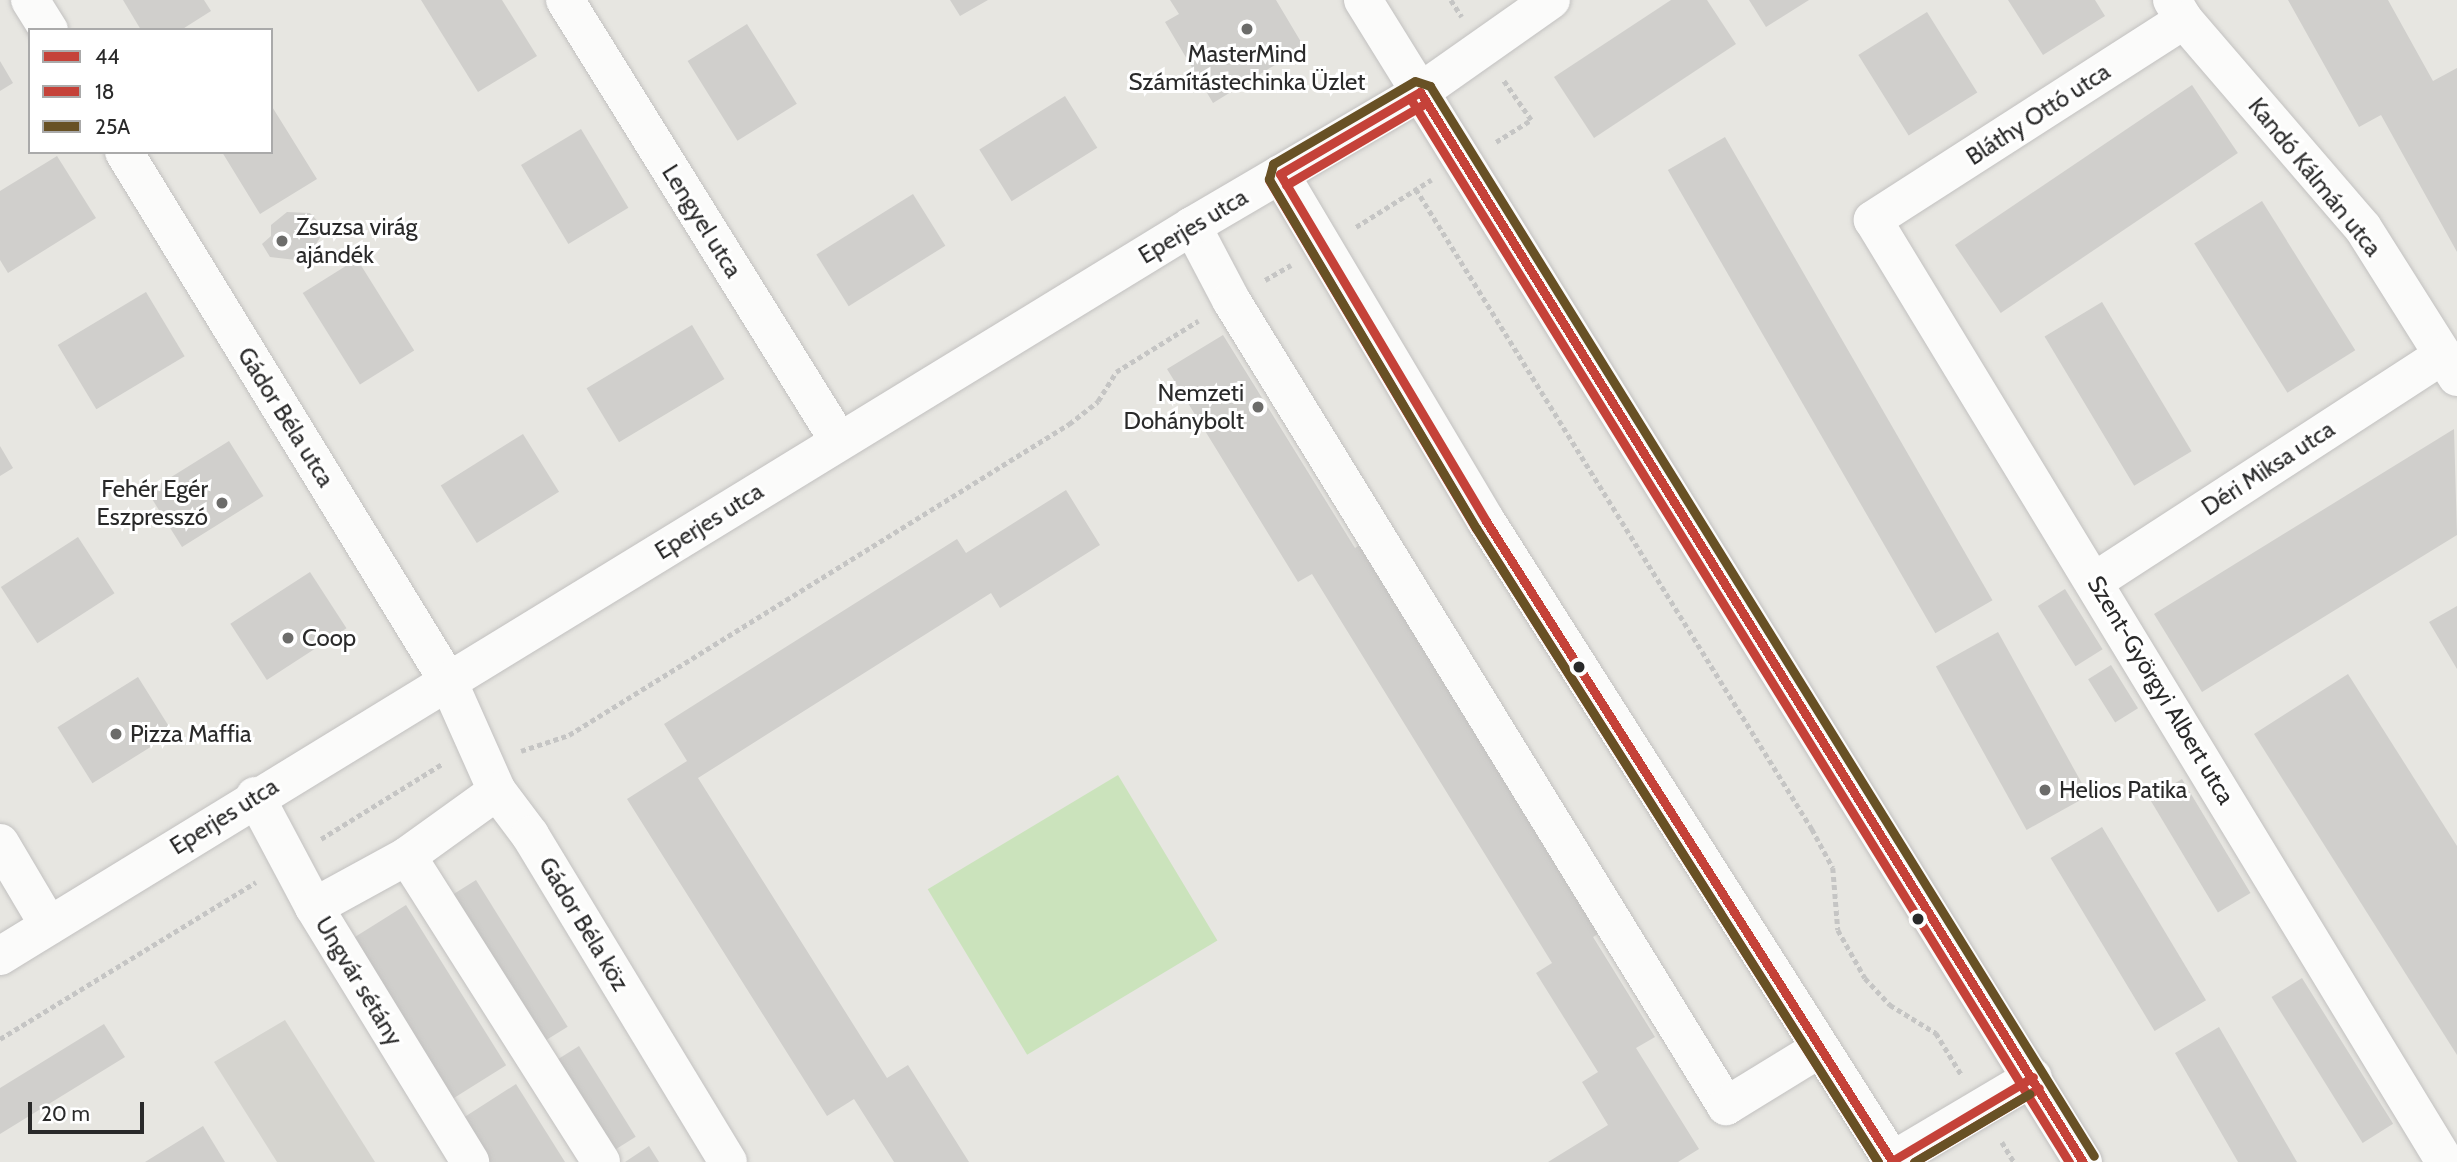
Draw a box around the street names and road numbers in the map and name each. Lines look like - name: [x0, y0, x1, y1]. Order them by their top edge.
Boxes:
- street label: Bláthy Ottó utca: [1961, 57, 2115, 171]
- street label: Kandó Kálmán utca: [2242, 92, 2388, 262]
- street label: Lengyel utca: [656, 159, 748, 283]
- street label: Eperjes utca: [1133, 182, 1253, 270]
- street label: Gádor Béla utca: [232, 342, 340, 492]
- street label: Déri Miksa utca: [2196, 414, 2340, 522]
- street label: Eperjes utca: [650, 476, 768, 566]
- street label: Szent-Györgyi Albert utca: [2081, 571, 2241, 809]
- street label: Eperjes utca: [165, 771, 283, 861]
- street label: Gádor Béla köz: [533, 852, 635, 996]
- street label: Ungvár sétány: [309, 911, 409, 1051]

